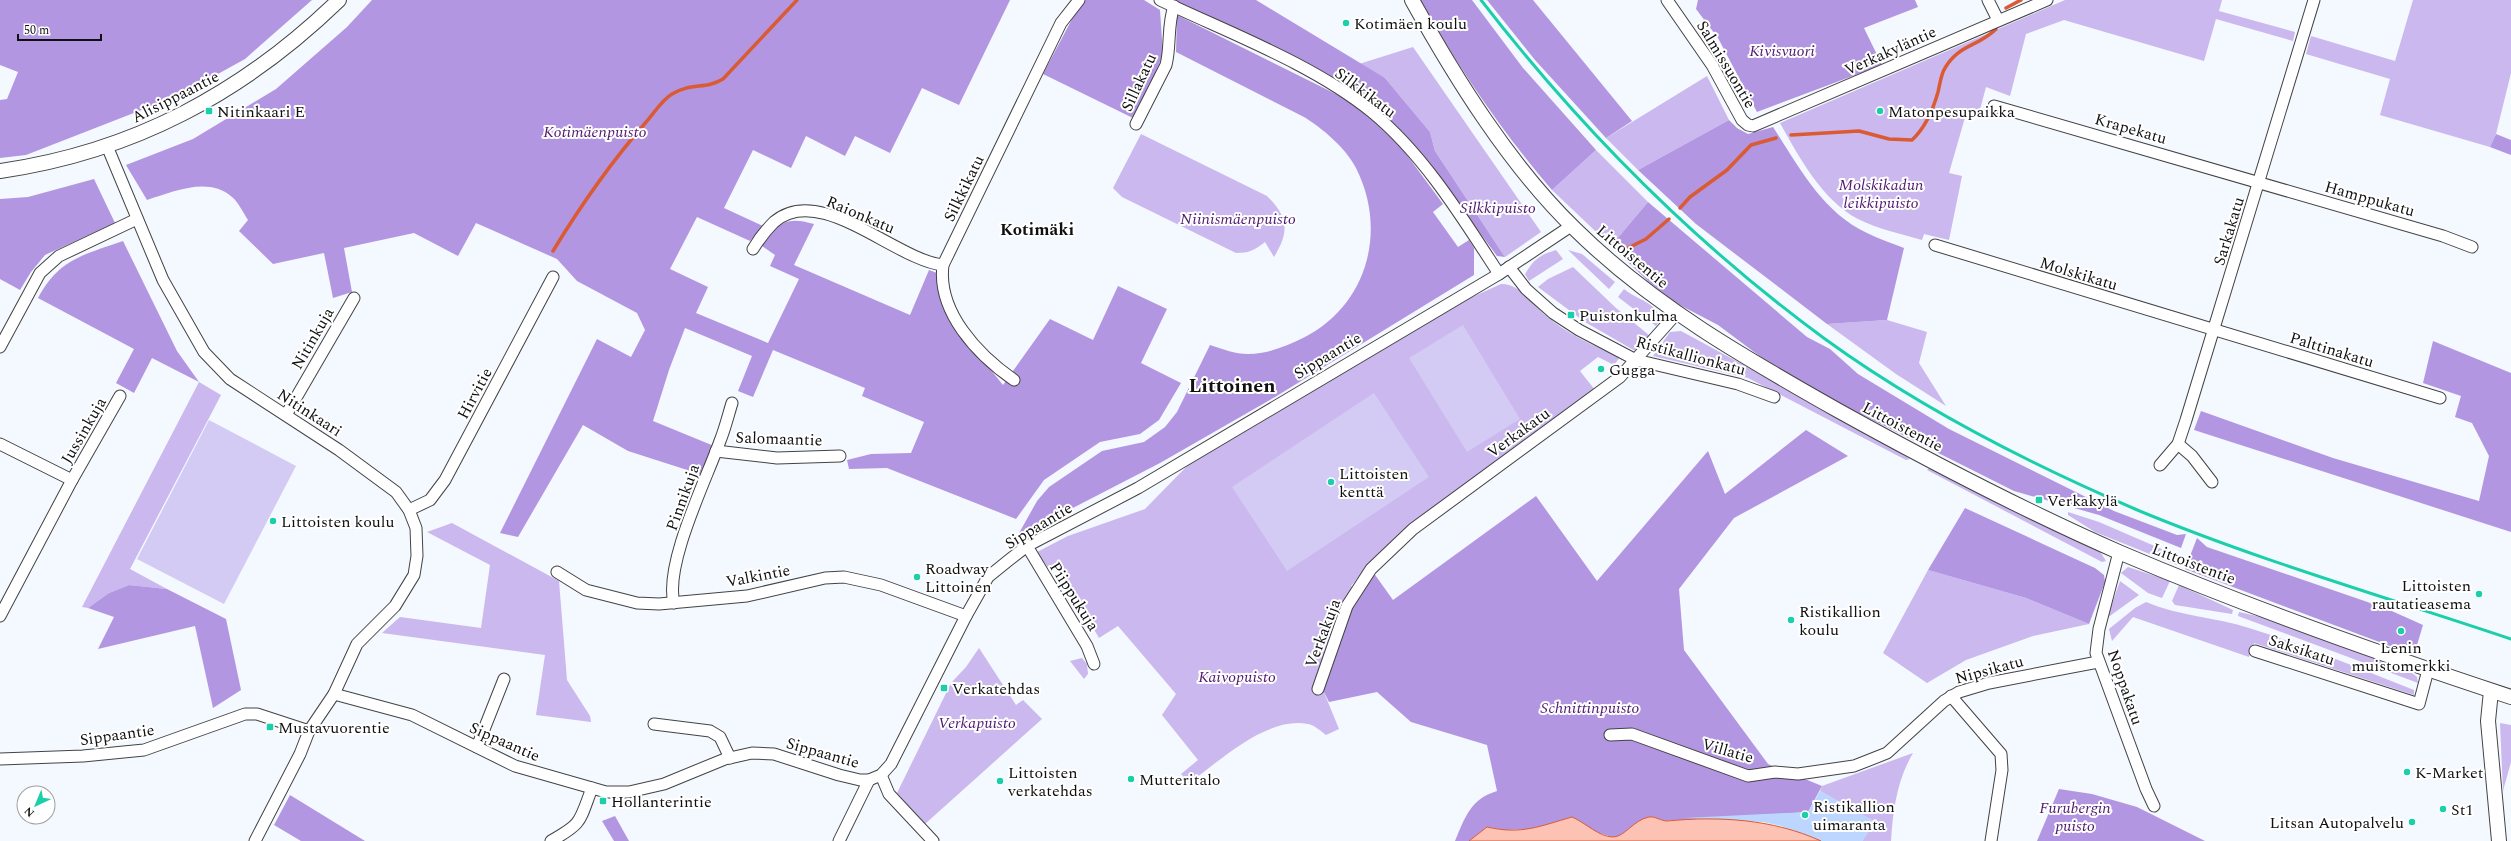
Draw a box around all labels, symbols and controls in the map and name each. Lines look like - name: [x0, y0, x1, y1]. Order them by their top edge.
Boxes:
- place label: Kotimäen koulu: [1354, 12, 1467, 36]
- scale bar: [18, 16, 101, 42]
- street label: Salmissuontie: [1690, 16, 1762, 113]
- marker: Kotimäen koulu: [1341, 18, 1351, 28]
- street label: Verkakyläntie: [1841, 20, 1940, 82]
- text: 50 m: [24, 21, 49, 40]
- park label: Kivisvuori: [1749, 39, 1815, 63]
- street label: Sillakatu: [1115, 49, 1163, 116]
- street label: Silkkikatu: [1330, 62, 1401, 124]
- street label: Alisippaantie: [128, 65, 223, 129]
- place label: Nitinkaari E: [217, 100, 305, 124]
- place label: Matonpesupaikka: [1888, 100, 2015, 124]
- marker: Nitinkaari E: [204, 106, 214, 116]
- marker: Matonpesupaikka: [1875, 106, 1885, 116]
- street label: Krapekatu: [2092, 107, 2170, 151]
- park label: Kotimäenpuisto: [543, 120, 647, 144]
- street label: Silkkikatu: [937, 151, 990, 226]
- park label: Molskikadun leikkipuisto: [1839, 173, 1924, 215]
- street label: Hamppukatu: [2322, 175, 2418, 223]
- street label: Raionkatu: [822, 190, 899, 240]
- street label: Sarkakatu: [2207, 194, 2251, 269]
- park label: Silkkipuisto: [1460, 196, 1536, 220]
- park label: Niinismäenpuisto: [1180, 207, 1296, 231]
- district label: Kotimäki: [1000, 217, 1074, 243]
- street label: Littoistentie: [1591, 219, 1674, 294]
- street label: Molskikatu: [2037, 251, 2121, 297]
- street label: Nitinkuja: [285, 303, 340, 374]
- place label: Puistonkulma: [1579, 304, 1678, 328]
- marker: Puistonkulma: [1566, 310, 1576, 320]
- street label: Sippaantie: [1289, 326, 1366, 385]
- street label: Palttinakatu: [2287, 326, 2377, 374]
- street label: Ristikallionkatu: [1633, 330, 1748, 382]
- place label: Gugga: [1609, 358, 1655, 382]
- street label: Hirvitie: [451, 363, 498, 424]
- marker: Gugga: [1596, 364, 1606, 374]
- district label: Littoinen: [1188, 371, 1276, 401]
- street label: Nitinkaari: [272, 383, 347, 443]
- street label: Jussinkuja: [55, 392, 113, 468]
- street label: Littoistentie: [1858, 396, 1947, 458]
- street label: Verkakatu: [1482, 402, 1555, 464]
- street label: Salomaantie: [735, 425, 823, 453]
- street label: Pinnikuja: [660, 460, 706, 534]
- place label: Littoisten kenttä: [1339, 462, 1409, 504]
- marker: Littoisten kenttä: [1326, 477, 1336, 487]
- place label: Verkakylä: [2047, 489, 2118, 513]
- marker: Verkakylä: [2034, 495, 2044, 505]
- street label: Sippaantie: [1000, 496, 1077, 555]
- place label: Littoisten koulu: [281, 510, 394, 534]
- marker: Littoisten koulu: [268, 516, 278, 526]
- street label: Littoistentie: [2148, 537, 2239, 591]
- place label: Roadway Littoinen: [925, 557, 991, 599]
- street label: Piippukuja: [1043, 557, 1105, 636]
- street label: Valkintie: [724, 558, 792, 594]
- marker: Roadway Littoinen: [912, 572, 922, 582]
- place label: Littoisten rautatieasema: [2372, 574, 2471, 616]
- marker: Littoisten rautatieasema: [2474, 589, 2484, 599]
- street label: Verkakuja: [1299, 595, 1347, 671]
- place label: Ristikallion koulu: [1799, 600, 1881, 642]
- marker: Ristikallion koulu: [1786, 615, 1796, 625]
- marker: Lenin muistomerkki: [2396, 626, 2406, 636]
- street label: Saksikatu: [2266, 628, 2338, 672]
- place label: Lenin muistomerkki: [2351, 636, 2451, 678]
- street label: Noppakatu: [2101, 646, 2149, 728]
- street label: Nipsikatu: [1952, 649, 2026, 691]
- park label: Kaivopuisto: [1198, 665, 1276, 689]
- place label: Verkatehdas: [952, 677, 1040, 701]
- marker: Verkatehdas: [939, 683, 949, 693]
- park label: Schnittinpuisto: [1541, 696, 1639, 720]
- park label: Verkapuisto: [938, 711, 1016, 735]
- place label: Mustavuorentie: [278, 716, 390, 740]
- street label: Sippaantie: [465, 716, 544, 768]
- street label: Sippaantie: [78, 718, 156, 752]
- marker: Mustavuorentie: [265, 722, 275, 732]
- street label: Sippaantie: [783, 731, 862, 775]
- street label: Villatie: [1699, 732, 1756, 770]
- place label: Littoisten verkatehdas: [1007, 761, 1093, 803]
- place label: K-Market: [2415, 761, 2484, 785]
- marker: K-Market: [2402, 767, 2412, 777]
- place label: Mutteritalo: [1139, 768, 1221, 792]
- marker: Mutteritalo: [1126, 774, 1136, 784]
- marker: Littoisten verkatehdas: [995, 776, 1005, 786]
- north arrow: [16, 785, 56, 825]
- place label: Hollanterintie: [611, 790, 712, 814]
- place label: Ristikallion uimaranta: [1813, 795, 1895, 837]
- marker: Hollanterintie: [598, 796, 608, 806]
- park label: Furubergin puisto: [2039, 796, 2111, 838]
- place label: St1: [2451, 798, 2473, 822]
- text: N: [20, 803, 39, 821]
- marker: St1: [2438, 804, 2448, 814]
- marker: Ristikallion uimaranta: [1800, 810, 1810, 820]
- place label: Litsan Autopalvelu: [2270, 811, 2404, 835]
- marker: Litsan Autopalvelu: [2407, 817, 2417, 827]

